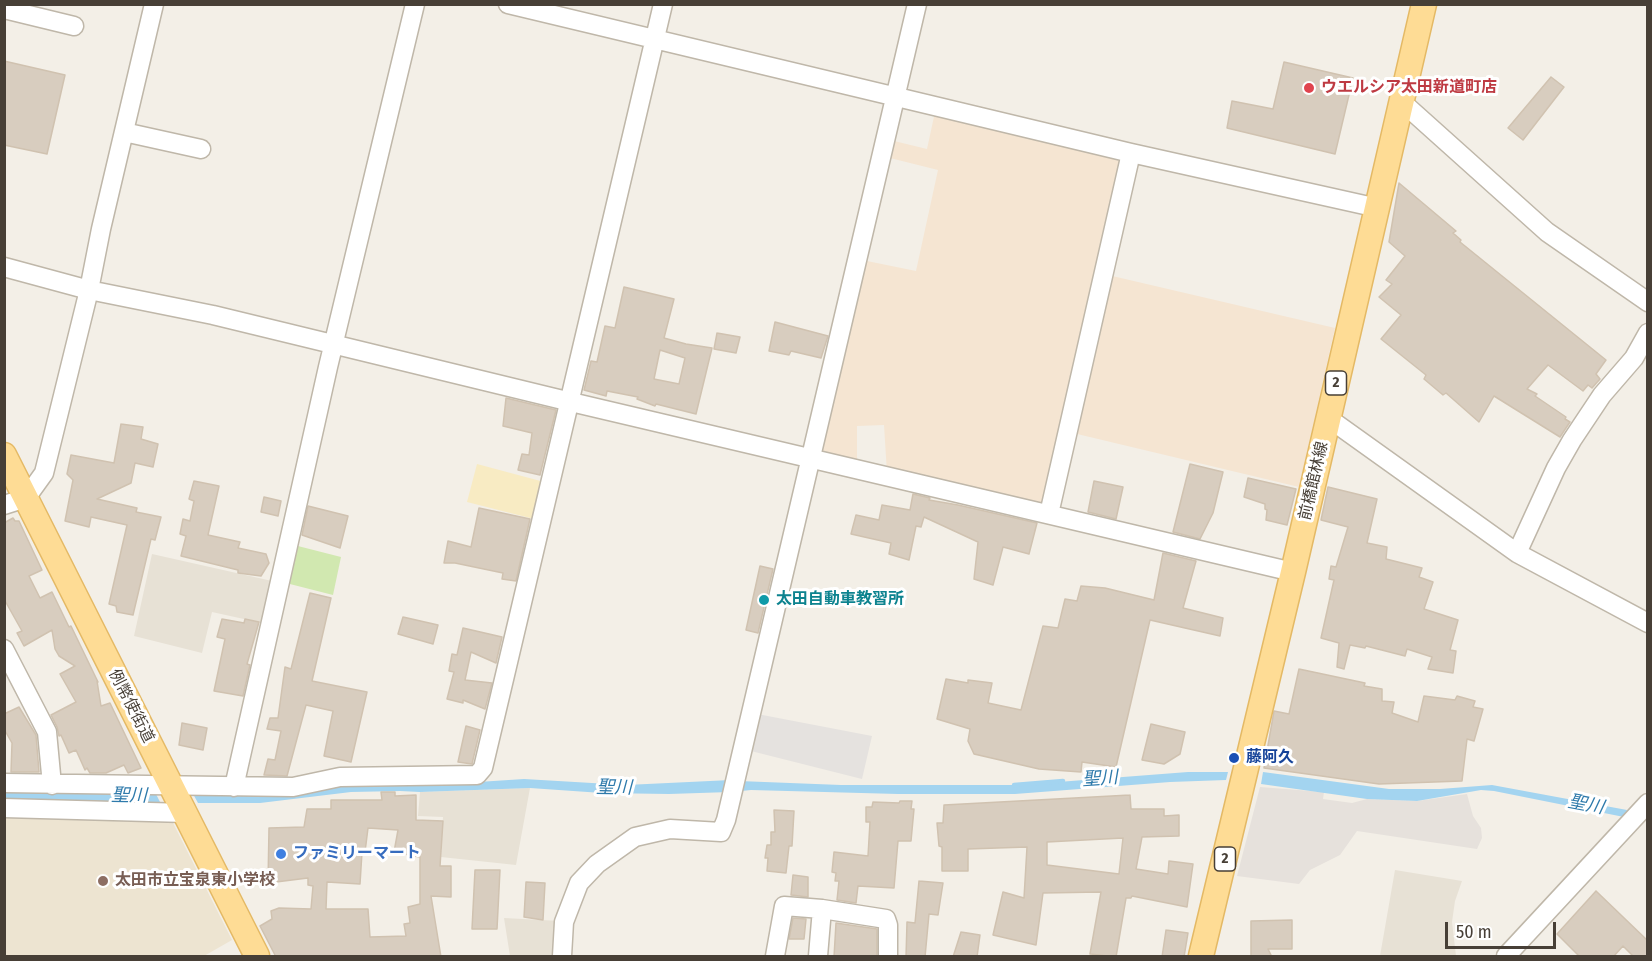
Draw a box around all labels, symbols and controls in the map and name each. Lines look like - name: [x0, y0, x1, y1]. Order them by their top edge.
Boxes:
- place label: ウエルシア太田新道町店: [1321, 78, 1497, 98]
- marker: ウエルシア太田新道町店: [1302, 81, 1316, 95]
- road number: 2: [1326, 371, 1346, 395]
- street label: 前橋館林線: [1296, 440, 1332, 522]
- place label: 太田自動車教習所: [776, 590, 904, 610]
- marker: 太田自動車教習所: [757, 593, 771, 607]
- street label: 例幣使街道: [104, 666, 158, 746]
- place label: 藤阿久: [1246, 748, 1294, 768]
- marker: 藤阿久: [1227, 751, 1241, 765]
- water label: 聖川: [1081, 767, 1119, 791]
- water label: 聖川: [596, 777, 632, 799]
- water label: 聖川: [111, 785, 147, 807]
- water label: 聖川: [1566, 791, 1606, 819]
- place label: ファミリーマート: [293, 844, 421, 864]
- marker: ファミリーマート: [274, 847, 288, 861]
- road number: 2: [1214, 847, 1236, 871]
- place label: 太田市立宝泉東小学校: [115, 871, 275, 891]
- marker: 太田市立宝泉東小学校: [96, 874, 110, 888]
- scale bar: [1448, 910, 1559, 948]
- text: 50 m: [1456, 921, 1492, 943]

